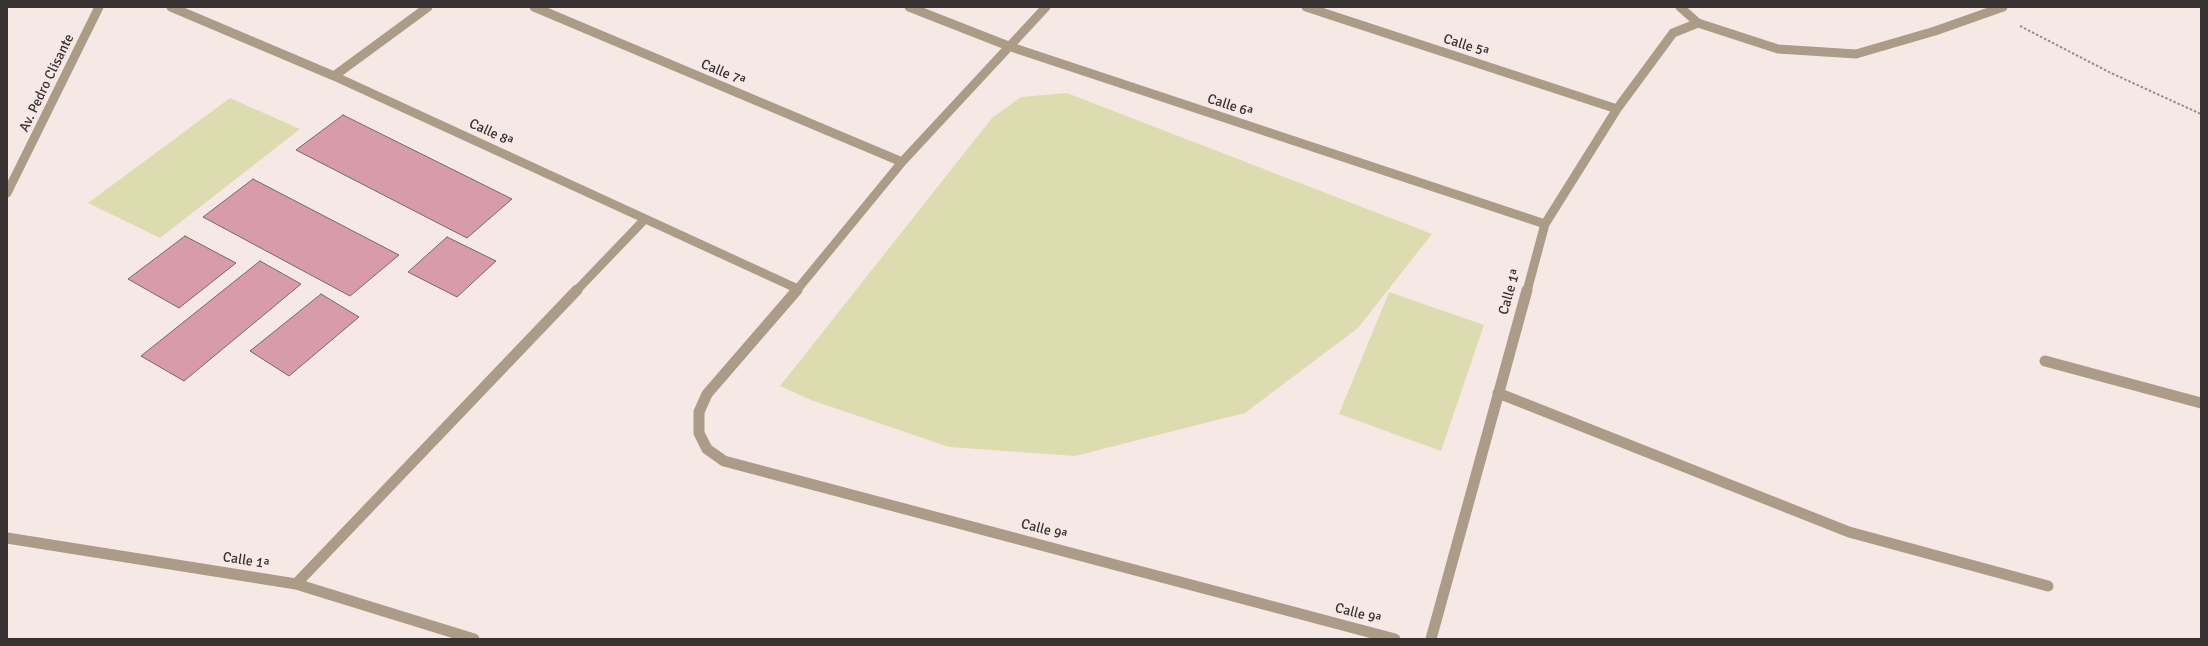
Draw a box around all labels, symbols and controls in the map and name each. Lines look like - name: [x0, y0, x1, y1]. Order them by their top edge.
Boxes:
- street label: Av. Pedro Clisante: [16, 31, 78, 135]
- street label: Calle 5ª: [1441, 31, 1491, 61]
- street label: Calle 7ª: [698, 56, 748, 90]
- street label: Calle 6ª: [1205, 91, 1255, 121]
- street label: Calle 8ª: [466, 115, 516, 151]
- street label: Calle 1ª: [1495, 267, 1525, 317]
- street label: Calle 9ª: [1019, 516, 1069, 544]
- street label: Calle 1ª: [221, 549, 271, 573]
- street label: Calle 9ª: [1333, 600, 1383, 628]

